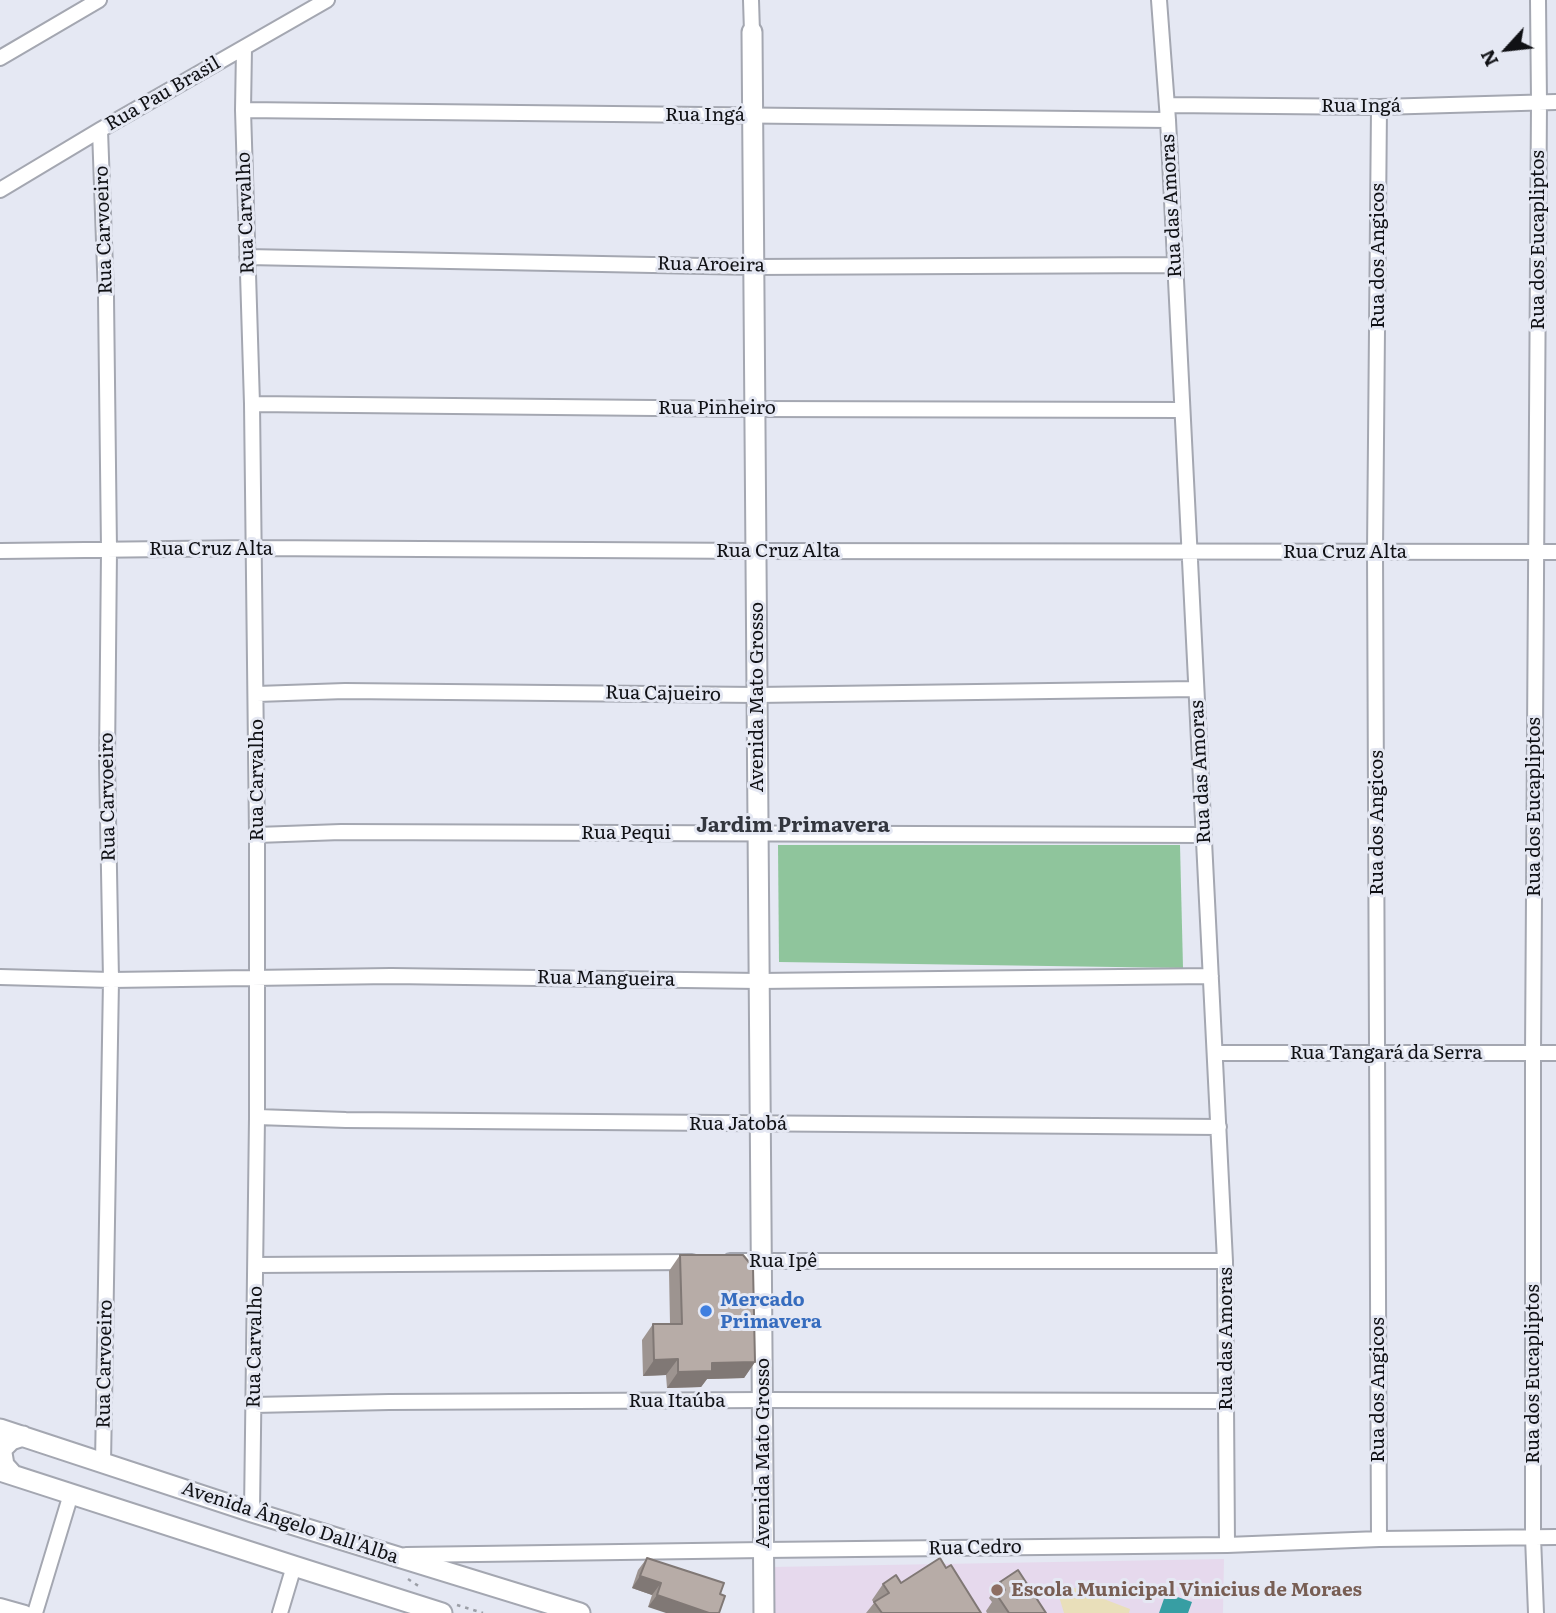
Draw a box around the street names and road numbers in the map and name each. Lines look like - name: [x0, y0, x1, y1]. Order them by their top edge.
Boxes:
- street label: Rua Pau Brasil: [101, 52, 225, 136]
- street label: Rua Ingá: [1321, 95, 1401, 117]
- street label: Rua Ingá: [665, 104, 745, 126]
- street label: Rua das Amoras: [1157, 134, 1187, 278]
- street label: Rua dos Eucapliptos: [1527, 150, 1549, 330]
- street label: Rua Carvalho: [232, 151, 260, 275]
- street label: Rua Carvoeiro: [90, 165, 118, 295]
- street label: Rua dos Angicos: [1367, 183, 1389, 329]
- street label: Rua Aroeira: [657, 253, 765, 277]
- street label: Rua Pinheiro: [658, 397, 776, 419]
- street label: Rua Cruz Alta: [149, 538, 273, 560]
- street label: Rua Cruz Alta: [716, 540, 840, 562]
- street label: Rua Cruz Alta: [1283, 541, 1407, 563]
- street label: Avenida Mato Grosso: [746, 602, 768, 792]
- street label: Rua Cajueiro: [605, 682, 721, 706]
- street label: Rua das Amoras: [1186, 700, 1216, 844]
- street label: Rua dos Eucapliptos: [1523, 717, 1545, 897]
- street label: Rua Carvalho: [246, 719, 268, 841]
- street label: Rua Carvoeiro: [95, 732, 121, 862]
- street label: Rua dos Angicos: [1366, 750, 1388, 896]
- street label: Rua Pequi: [581, 822, 671, 844]
- street label: Rua Mangueira: [537, 966, 675, 992]
- street label: Rua Tangará da Serra: [1290, 1042, 1482, 1064]
- street label: Rua Jatobá: [689, 1113, 787, 1135]
- street label: Rua Ipê: [749, 1250, 817, 1272]
- street label: Rua das Amoras: [1215, 1267, 1237, 1411]
- street label: Rua dos Eucapliptos: [1522, 1284, 1544, 1464]
- street label: Rua Carvalho: [243, 1286, 267, 1408]
- street label: Rua Carvoeiro: [92, 1299, 118, 1429]
- street label: Rua dos Angicos: [1367, 1317, 1389, 1463]
- street label: Avenida Mato Grosso: [752, 1358, 774, 1548]
- street label: Rua Itaúba: [628, 1390, 726, 1412]
- street label: Avenida Ângelo Dall'Alba: [179, 1477, 401, 1569]
- street label: Rua Cedro: [928, 1536, 1022, 1560]

